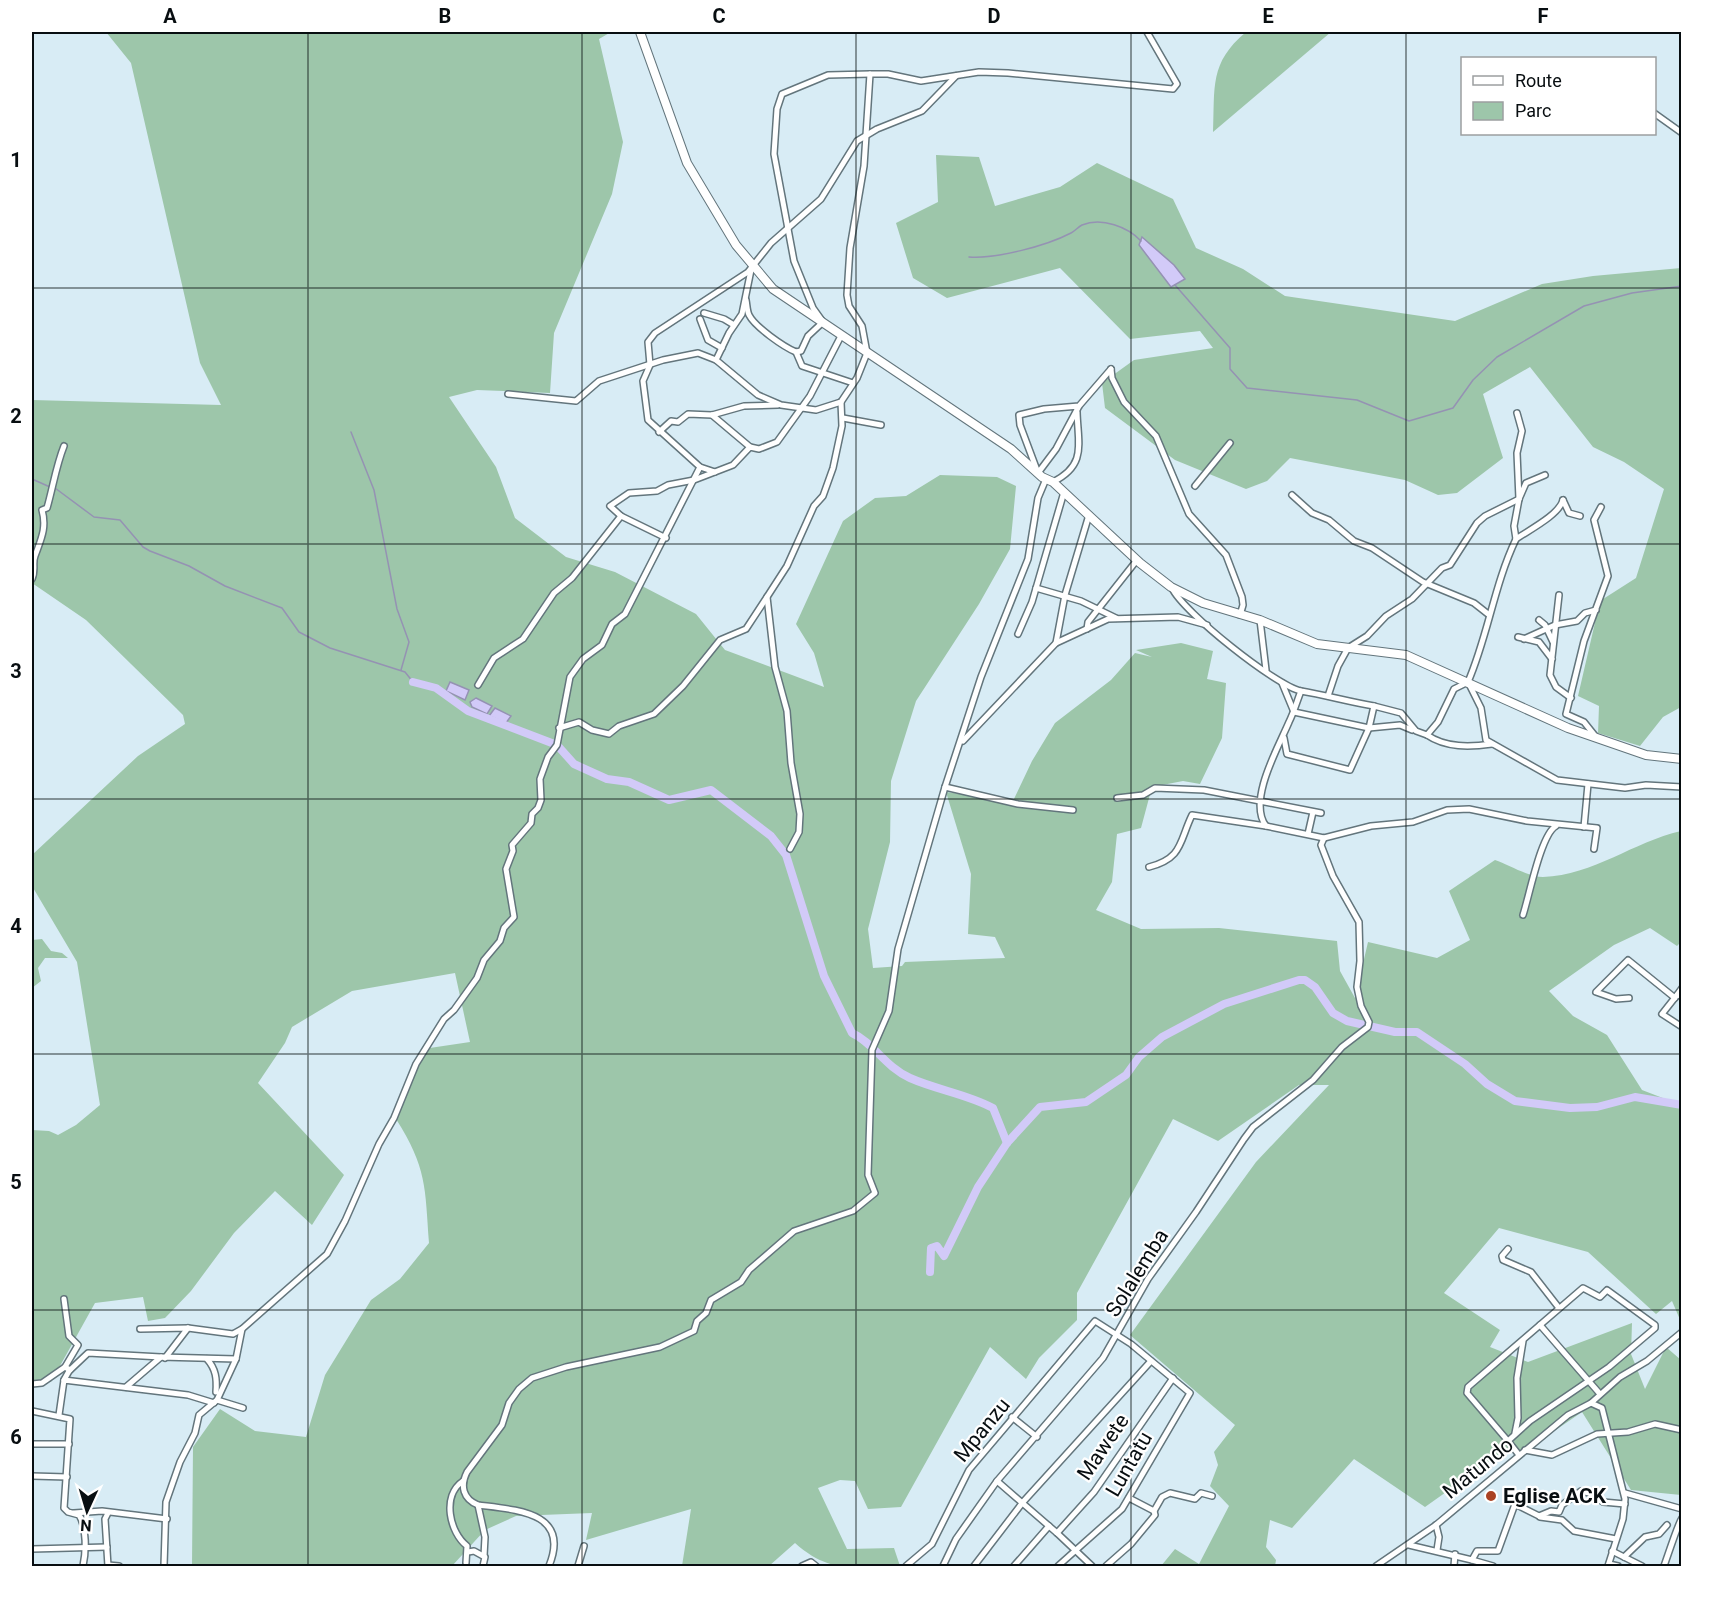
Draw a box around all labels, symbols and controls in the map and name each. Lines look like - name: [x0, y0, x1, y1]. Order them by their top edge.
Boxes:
- text: A: [163, 4, 177, 28]
- text: B: [439, 4, 451, 28]
- text: C: [712, 4, 726, 28]
- text: D: [988, 4, 1001, 28]
- text: E: [1262, 4, 1274, 28]
- text: F: [1538, 4, 1549, 28]
- legend: [1461, 57, 1656, 135]
- text: Route: [1515, 70, 1562, 91]
- text: Parc: [1515, 100, 1551, 121]
- text: 1: [10, 148, 22, 172]
- text: 2: [10, 404, 22, 428]
- text: 3: [10, 659, 22, 683]
- text: 4: [10, 914, 22, 938]
- text: 5: [10, 1170, 22, 1194]
- street label: Solalemba: [1101, 1225, 1173, 1321]
- street label: Mpanzu: [949, 1393, 1015, 1467]
- street label: Mawete: [1072, 1409, 1134, 1485]
- text: 6: [10, 1425, 22, 1449]
- street label: Luntatu: [1101, 1427, 1157, 1501]
- street label: Matundo: [1438, 1432, 1518, 1504]
- north arrow: [57, 1481, 117, 1541]
- place label: Eglise ACK: [1503, 1484, 1607, 1508]
- marker: Eglise ACK: [1484, 1489, 1498, 1503]
- text: N: [80, 1516, 92, 1535]

